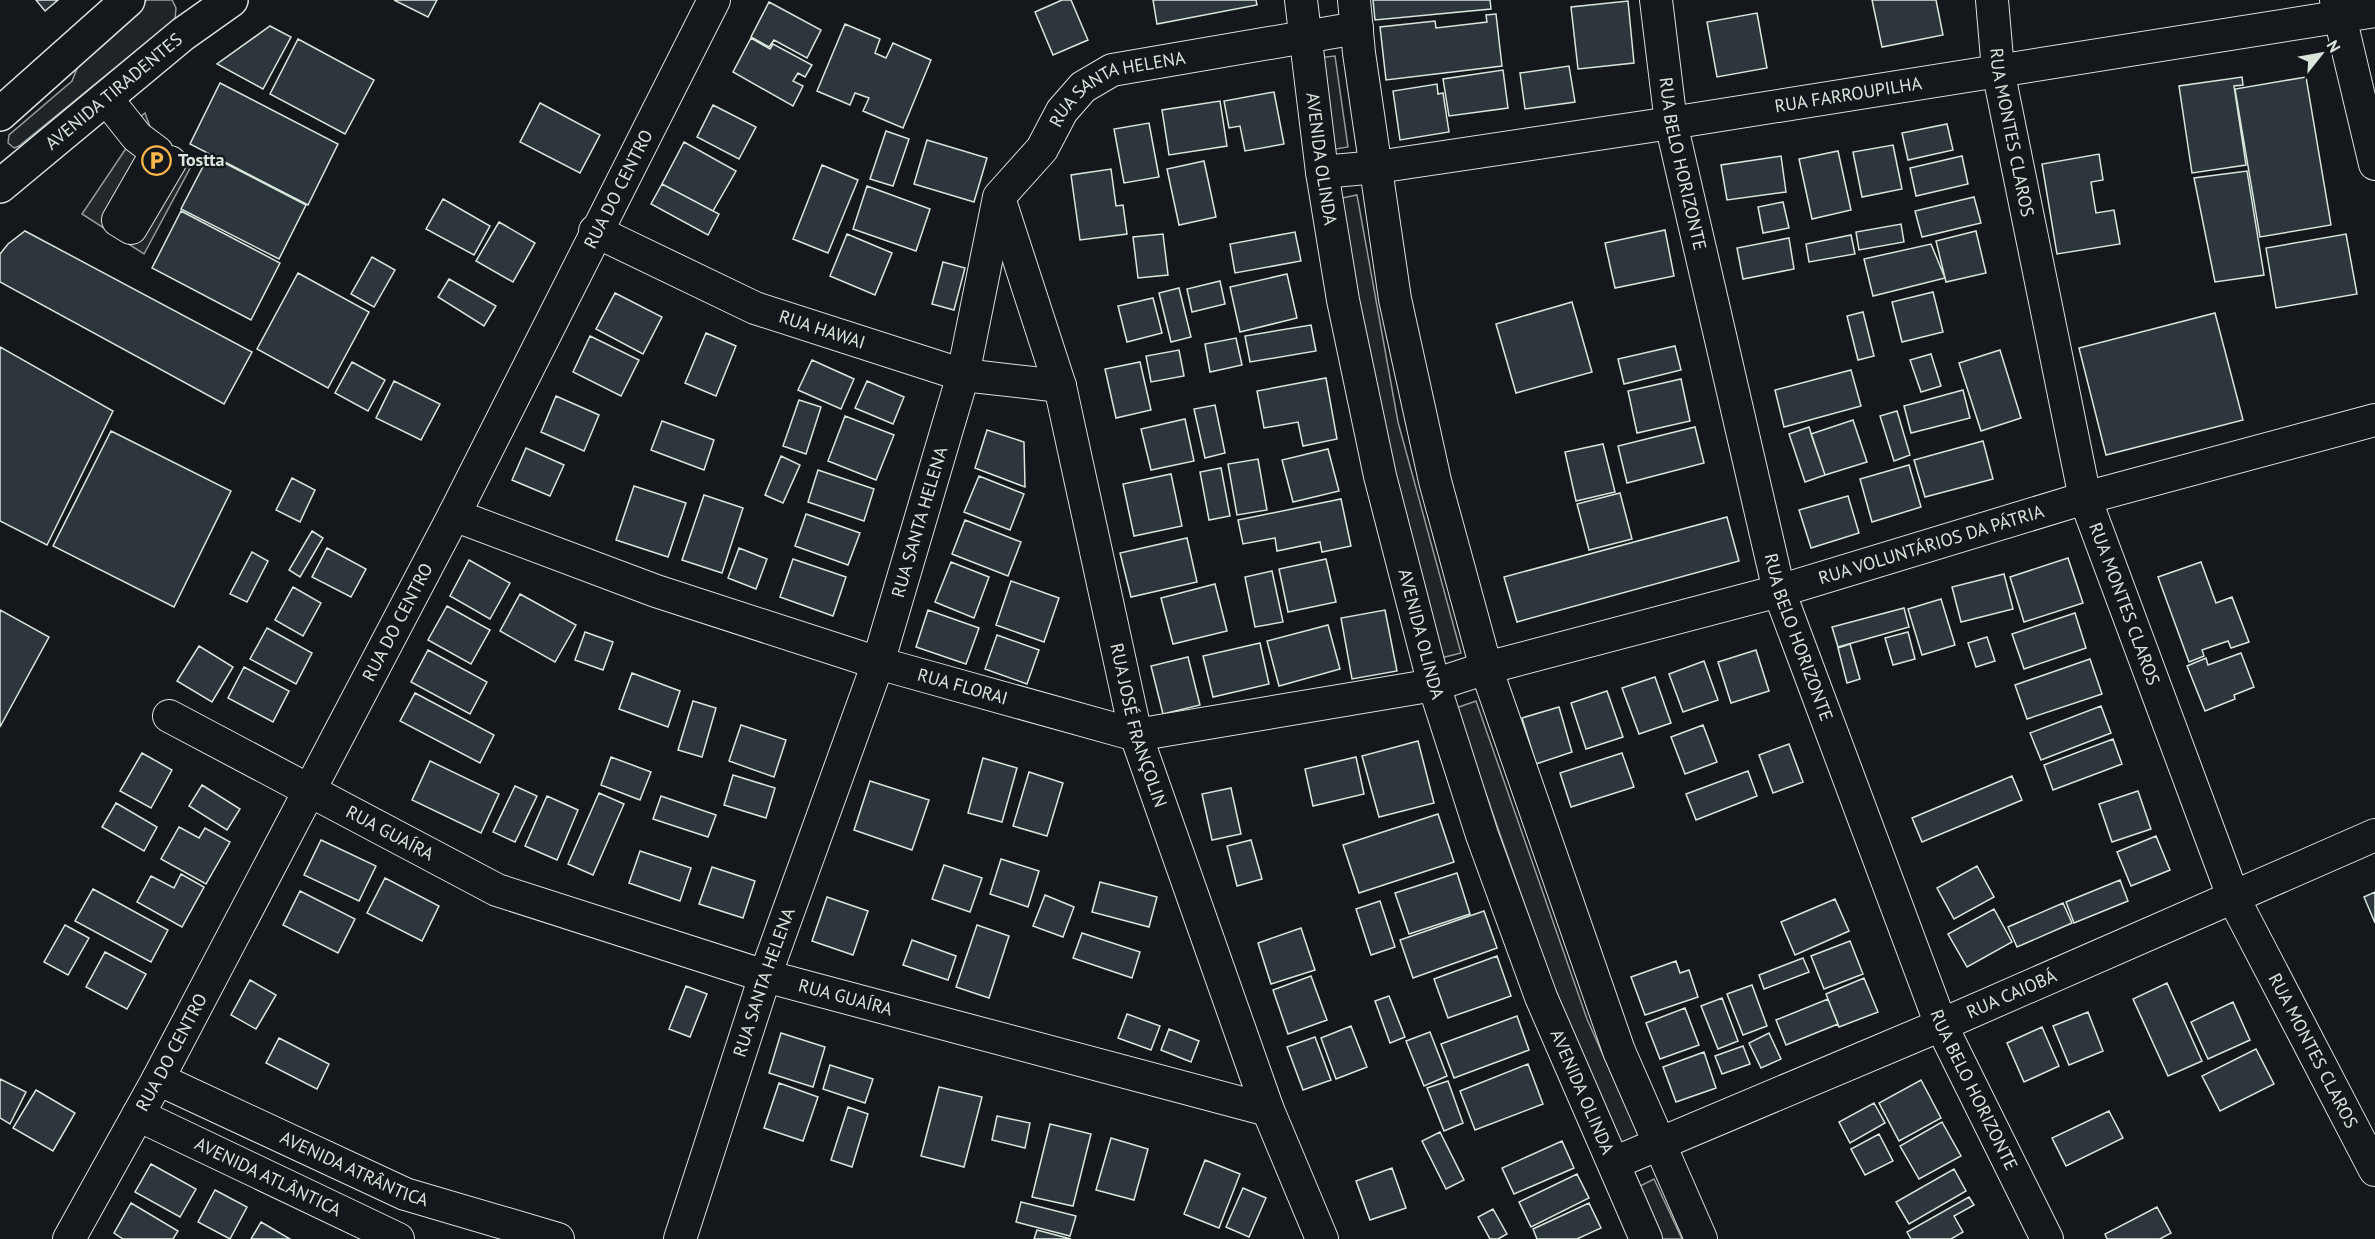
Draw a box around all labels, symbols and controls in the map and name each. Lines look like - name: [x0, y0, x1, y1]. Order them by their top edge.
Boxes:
- north arrow: [2291, 24, 2351, 84]
- street label: AVENIDA TIRADENTES: [40, 28, 187, 155]
- text: N: [2323, 37, 2345, 56]
- street label: RUA SANTA HELENA: [1044, 46, 1187, 131]
- street label: RUA MONTES CLAROS: [1985, 47, 2040, 219]
- street label: RUA FARROUPILHA: [1773, 71, 1924, 117]
- street label: RUA BELO HORIZONTE: [1655, 76, 1712, 252]
- street label: AVENIDA OLINDA: [1301, 91, 1343, 227]
- street label: RUA DO CENTRO: [578, 126, 658, 252]
- parking icon: Tostta: [141, 144, 173, 176]
- place label: Tostta: [178, 148, 225, 171]
- street label: RUA HAWAI: [776, 304, 868, 354]
- street label: RUA SANTA HELENA: [886, 443, 952, 600]
- street label: RUA VOLUNTÁRIOS DA PÁTRIA: [1816, 499, 2047, 589]
- street label: RUA MONTES CLAROS: [2084, 519, 2166, 688]
- street label: RUA BELO HORIZONTE: [1760, 551, 1838, 724]
- street label: RUA DO CENTRO: [357, 559, 438, 685]
- street label: AVENIDA OLINDA: [1393, 566, 1450, 702]
- street label: RUA JOSÉ FRANÇOLIN: [1105, 641, 1173, 810]
- street label: RUA FLORAI: [915, 663, 1011, 710]
- street label: RUA GUAÍRA: [342, 800, 438, 866]
- street label: RUA SANTA HELENA: [728, 904, 800, 1060]
- street label: RUA CAIOBÁ: [1963, 964, 2060, 1023]
- street label: RUA MONTES CLAROS: [2264, 969, 2363, 1132]
- street label: RUA GUAÍRA: [796, 973, 896, 1021]
- street label: RUA DO CENTRO: [130, 989, 212, 1115]
- street label: RUA BELO HORIZONTE: [1925, 1006, 2023, 1174]
- street label: AVENIDA OLINDA: [1545, 1026, 1620, 1158]
- street label: AVENIDA ATRÂNTICA: [277, 1125, 431, 1211]
- street label: AVENIDA ATLÂNTICA: [191, 1132, 345, 1221]

